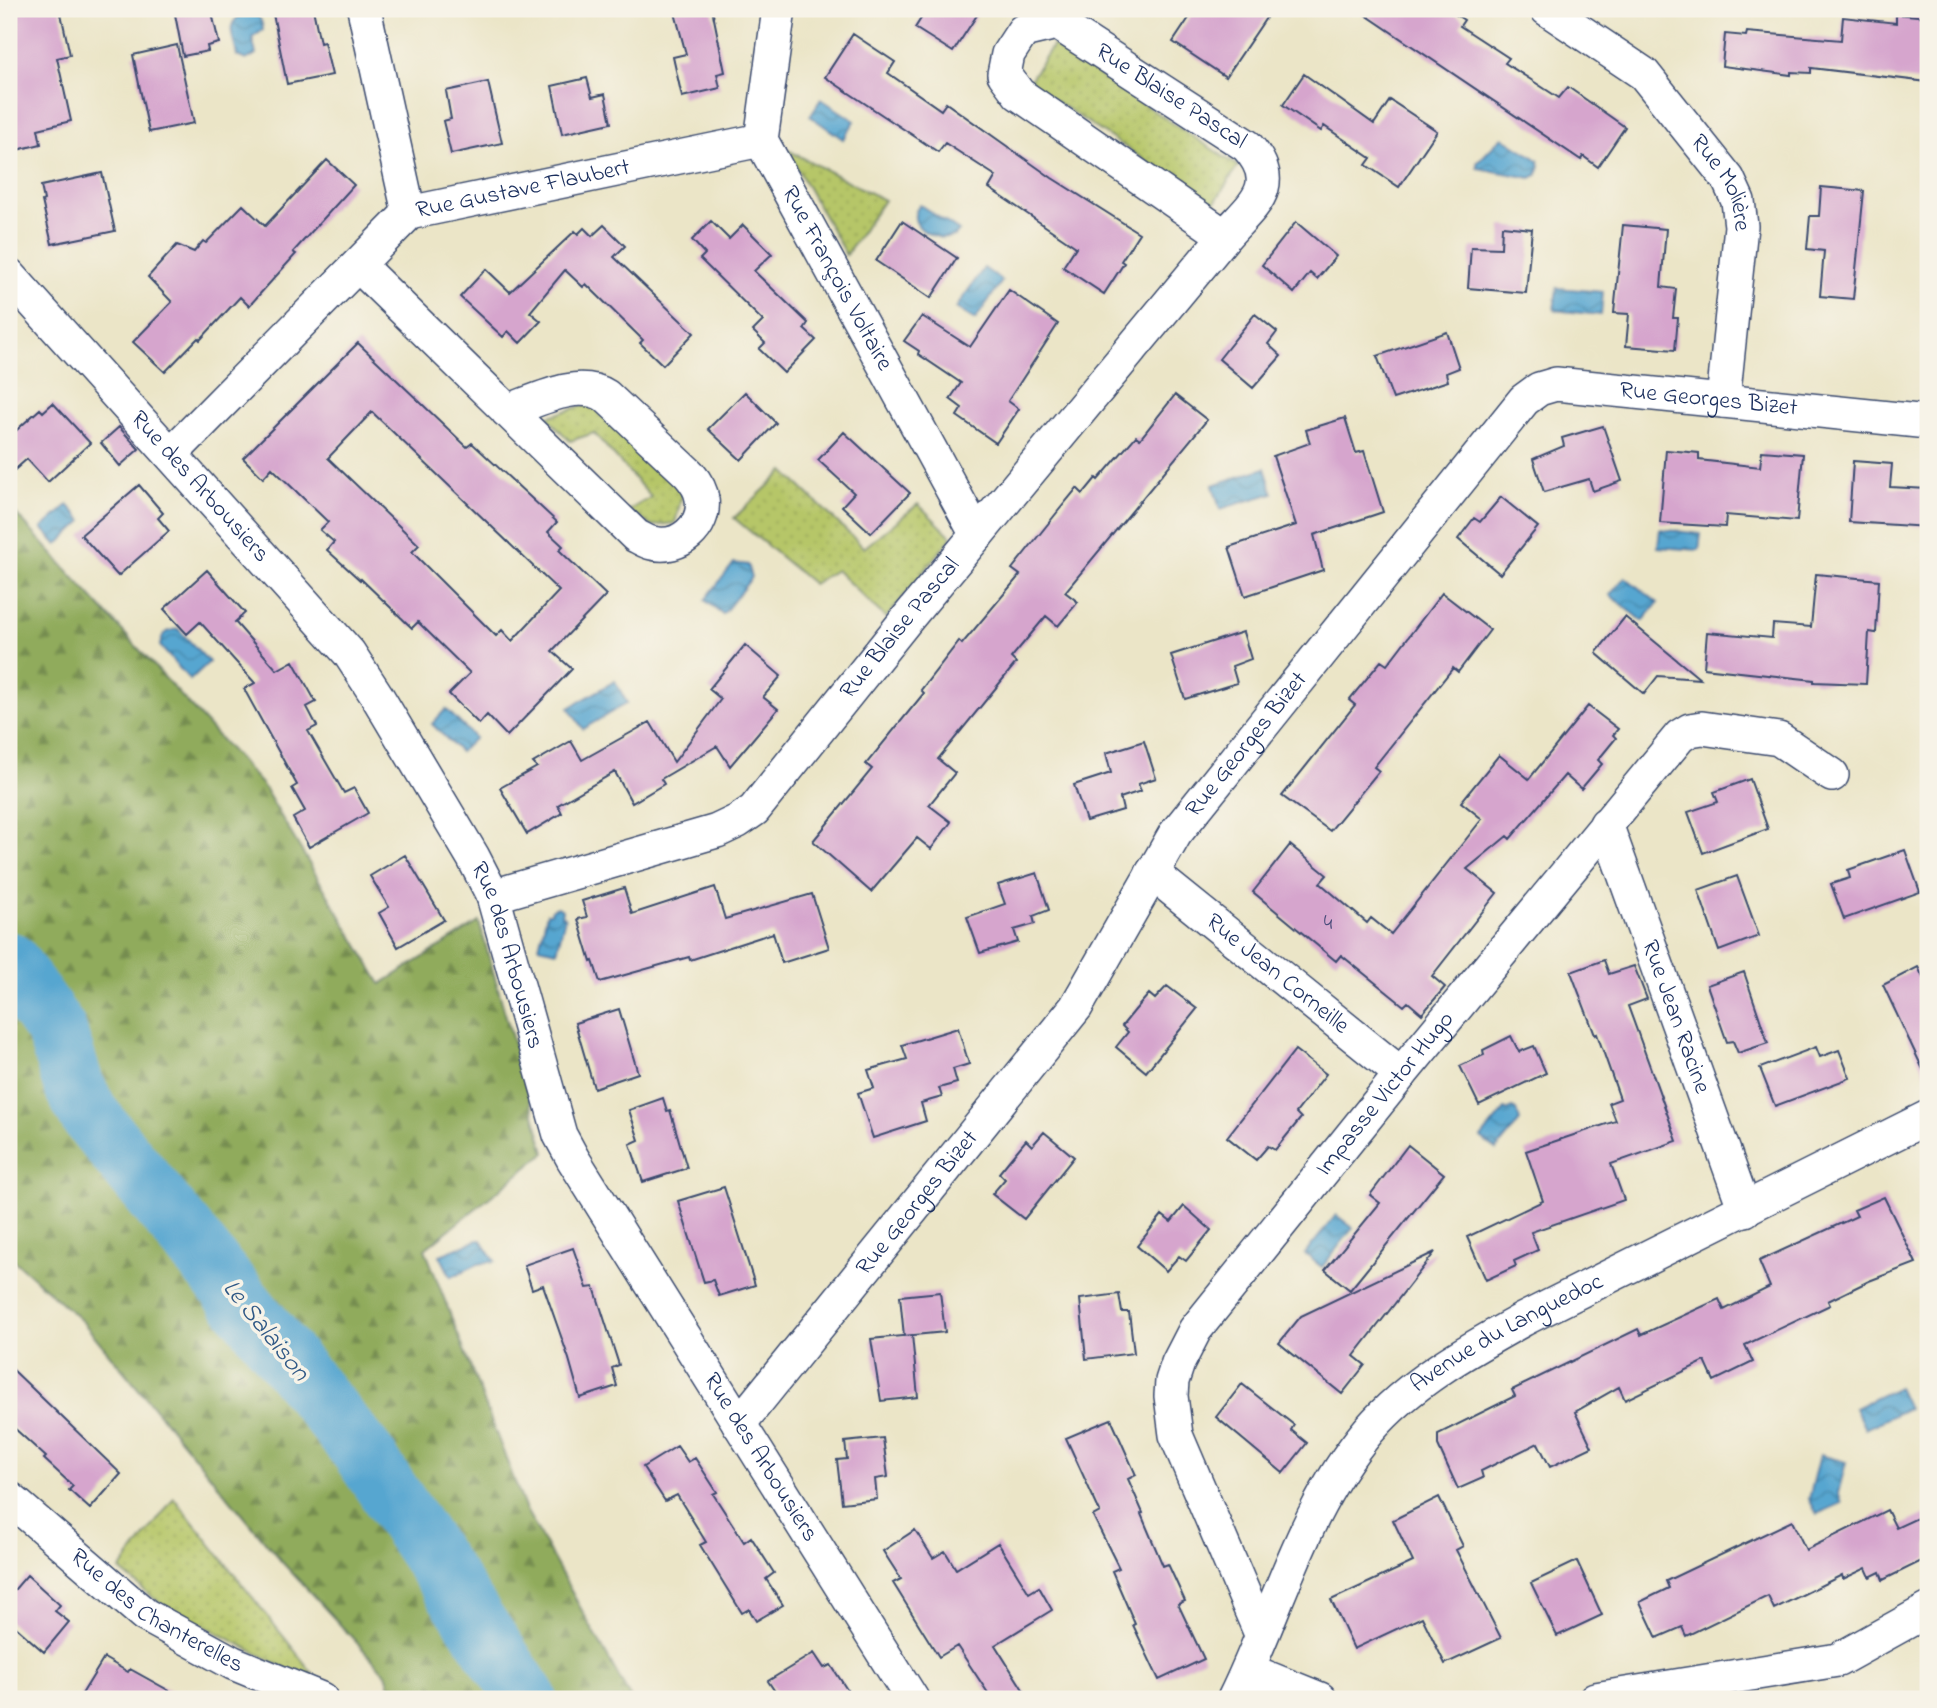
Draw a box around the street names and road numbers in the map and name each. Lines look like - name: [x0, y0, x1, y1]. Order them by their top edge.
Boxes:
- street label: Rue Blaise Pascal: [1088, 35, 1253, 159]
- street label: Rue Molière: [1681, 127, 1759, 233]
- street label: Rue Gustave Flaubert: [413, 150, 633, 229]
- street label: Rue François Voltaire: [772, 180, 902, 377]
- street label: Rue Georges Bizet: [1618, 373, 1799, 426]
- street label: Rue des Arbousiers: [122, 403, 278, 571]
- street label: Rue Blaise Pascal: [832, 550, 969, 707]
- street label: Rue Georges Bizet: [1177, 664, 1316, 825]
- street label: Rue des Arbousiers: [461, 856, 553, 1053]
- street label: Rue Jean Corneille: [1198, 905, 1357, 1043]
- street label: Rue Jean Racine: [1632, 935, 1719, 1099]
- street label: Impasse Victor Hugo: [1308, 1004, 1463, 1184]
- street label: Rue Georges Bizet: [848, 1123, 987, 1284]
- street label: Avenue du Languedoc: [1403, 1265, 1609, 1402]
- street label: Rue des Arbousiers: [694, 1366, 827, 1549]
- street label: Rue des Chanterelles: [62, 1540, 248, 1683]

